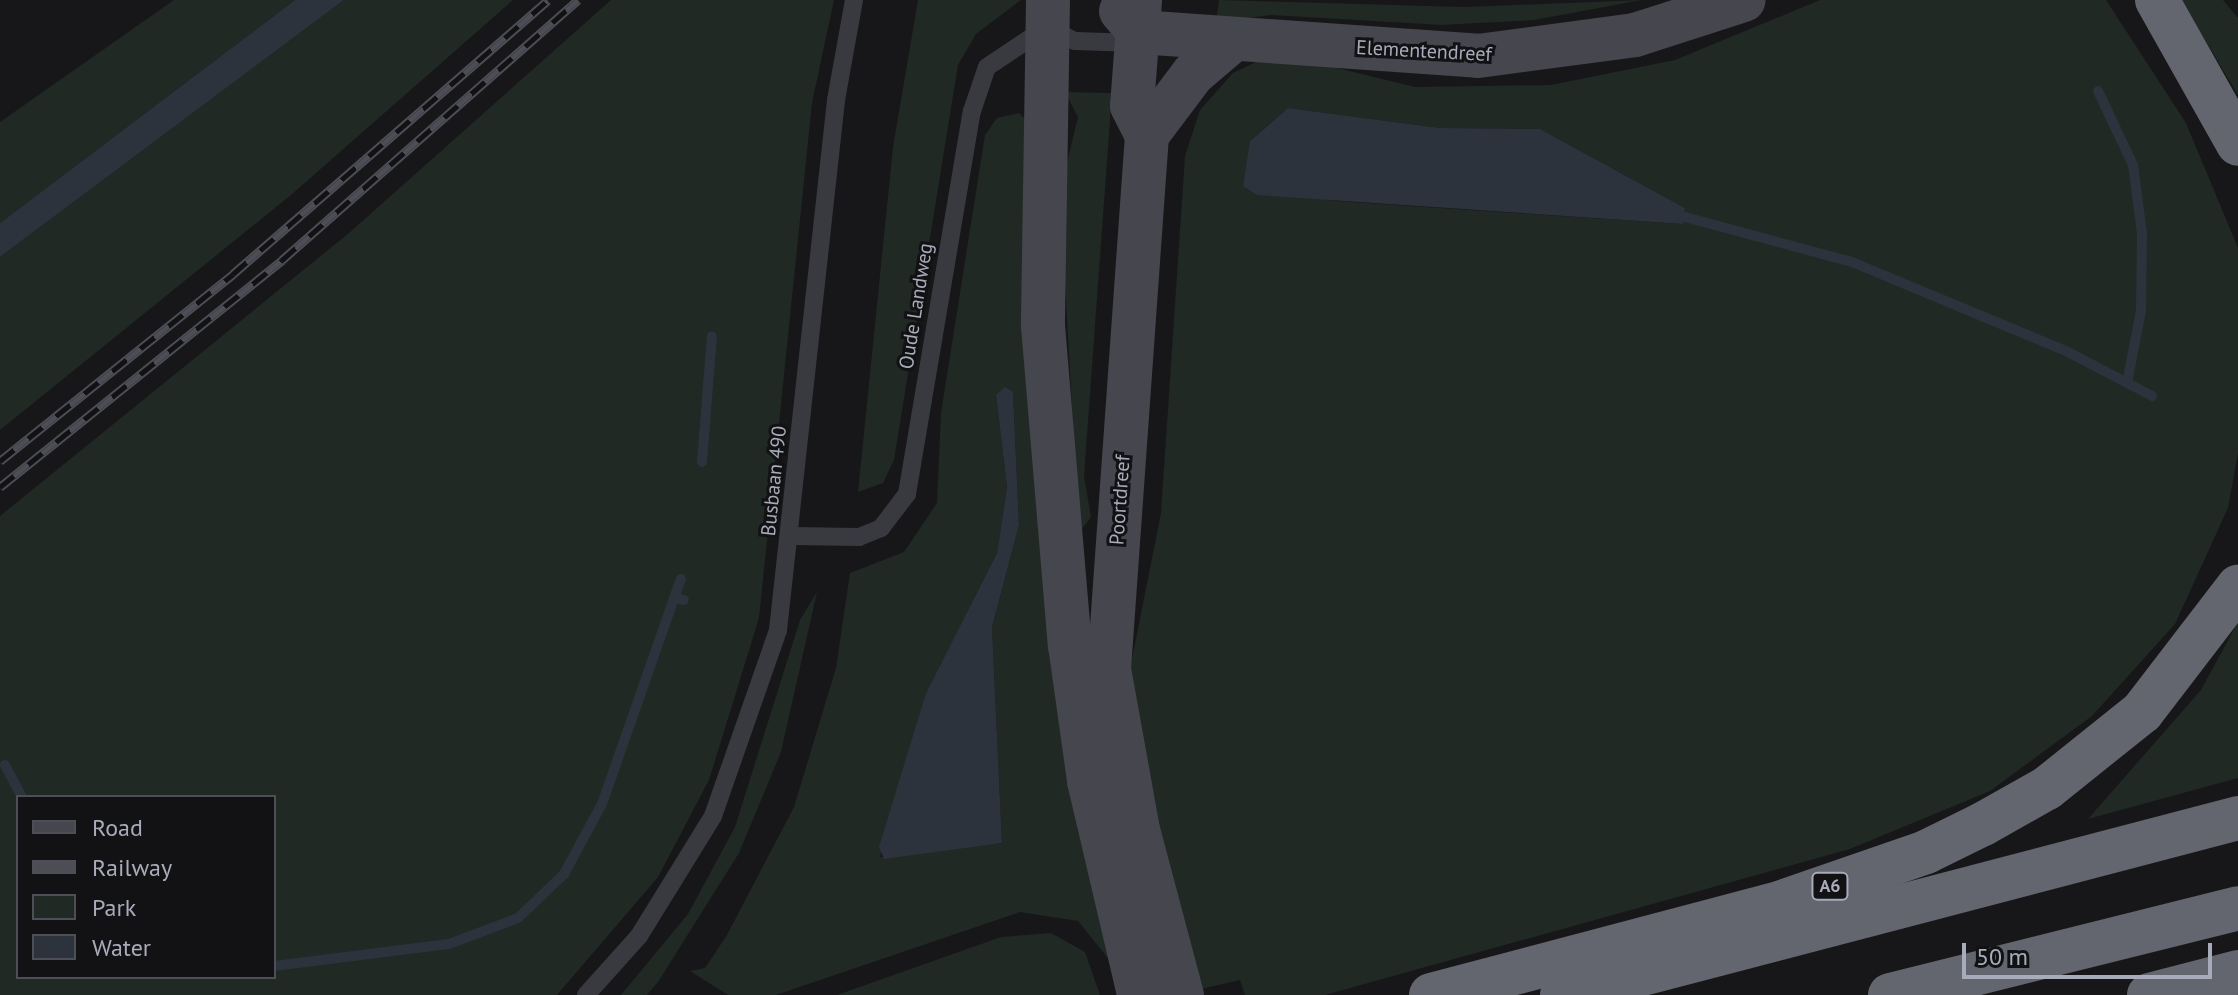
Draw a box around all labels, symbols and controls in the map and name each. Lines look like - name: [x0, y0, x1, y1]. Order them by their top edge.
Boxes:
- street label: Elementendreef: [1356, 35, 1492, 67]
- street label: Oude Landweg: [894, 241, 938, 371]
- street label: Busbaan 490: [756, 425, 792, 537]
- street label: Poortdreef: [1105, 454, 1135, 546]
- legend: [16, 795, 276, 979]
- text: Road: [92, 812, 143, 843]
- text: Railway: [92, 852, 172, 883]
- road number: A6: [1810, 872, 1850, 900]
- text: Park: [92, 892, 136, 923]
- scale bar: [1966, 927, 2216, 977]
- text: Water: [92, 932, 151, 963]
- text: 50 m: [1976, 941, 2028, 972]

